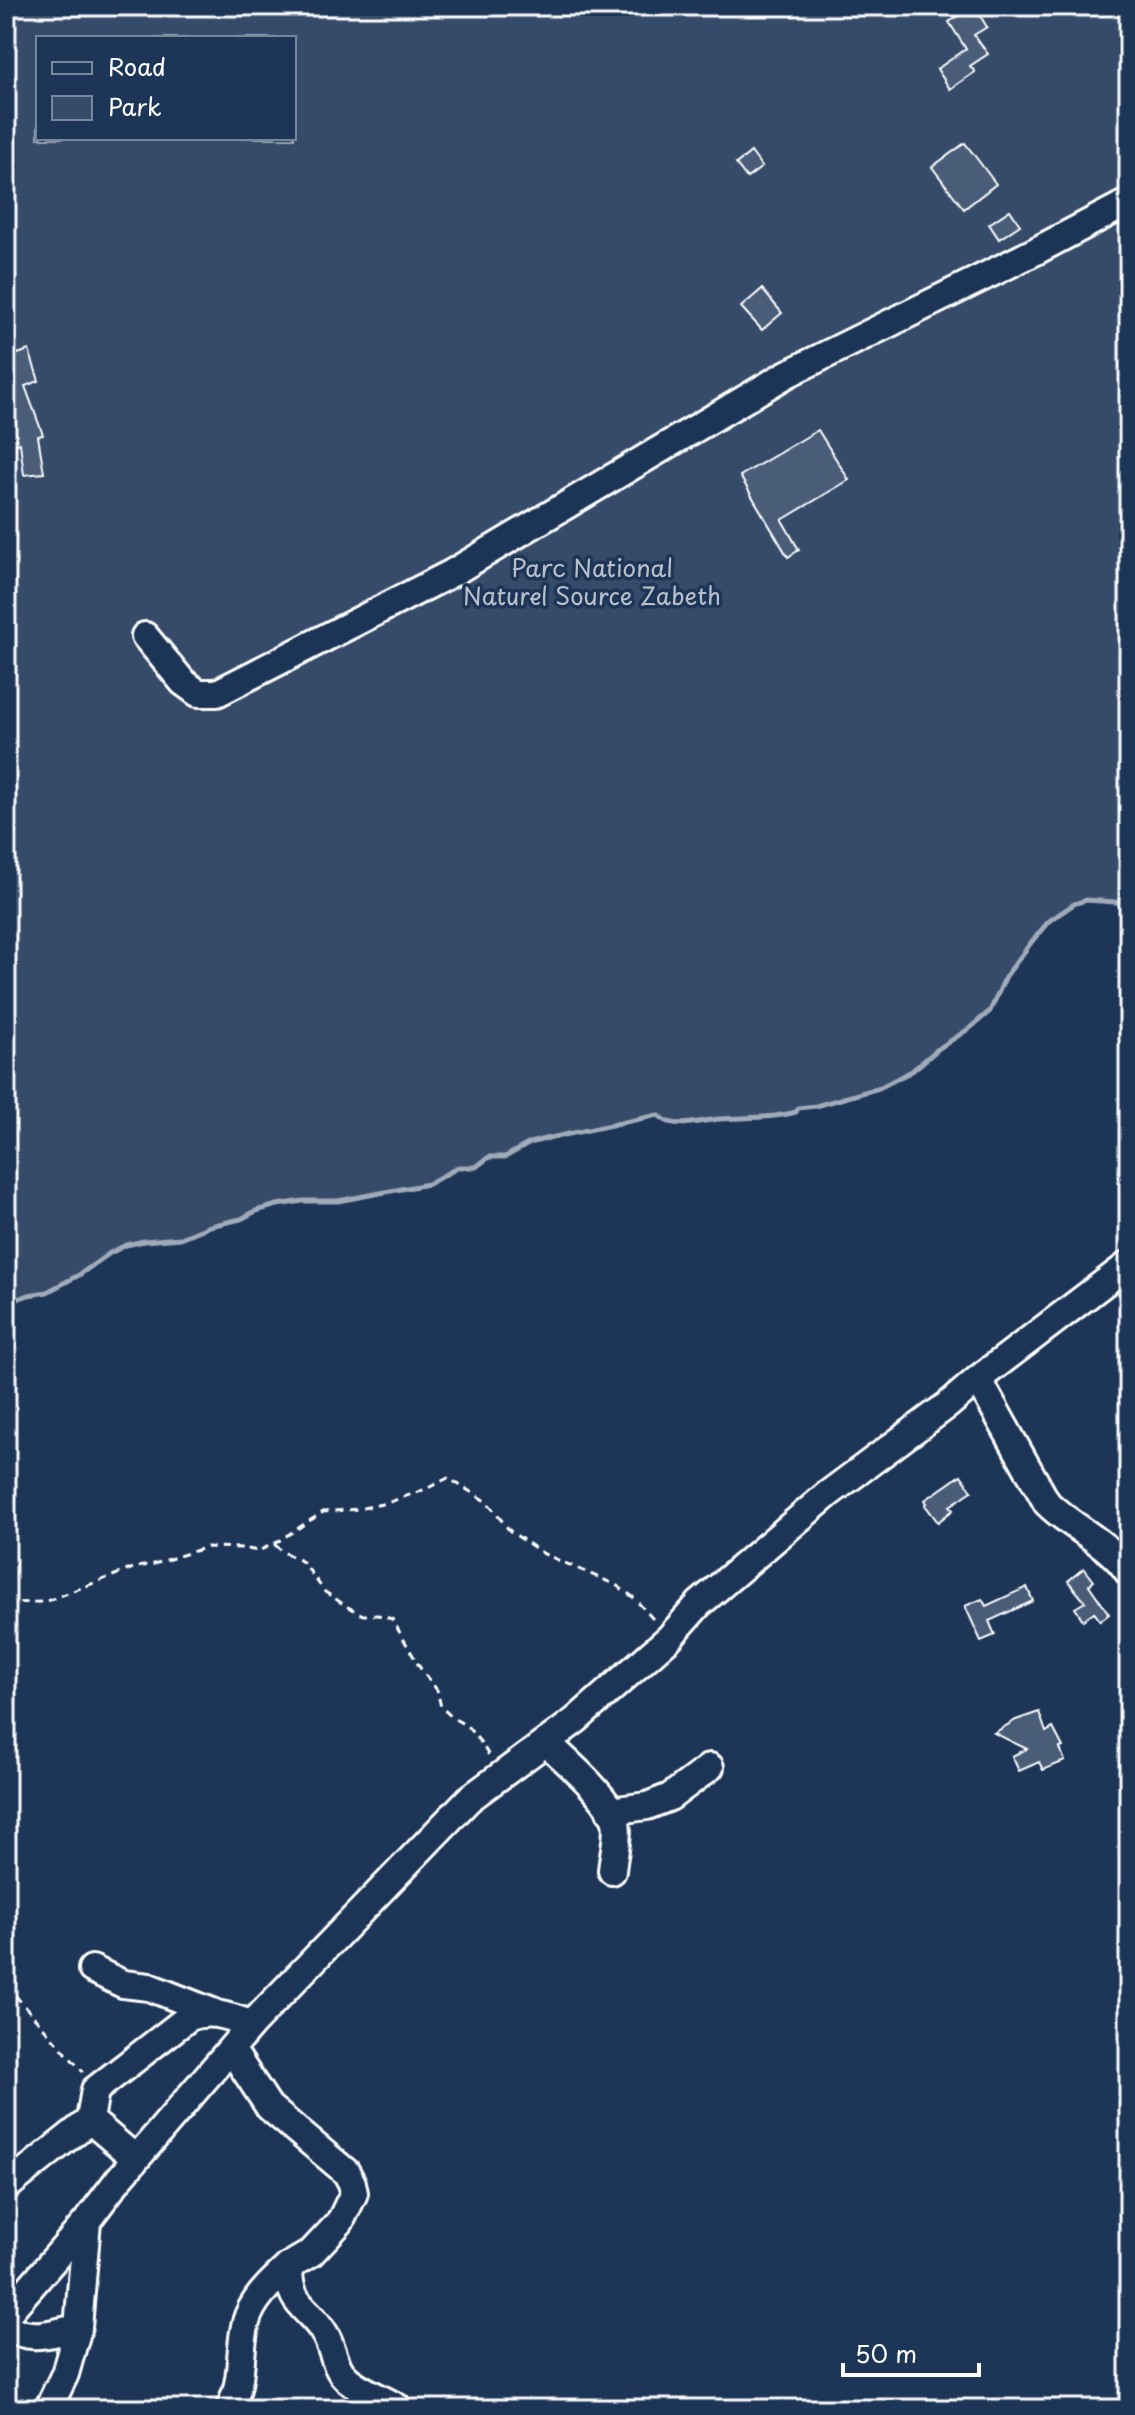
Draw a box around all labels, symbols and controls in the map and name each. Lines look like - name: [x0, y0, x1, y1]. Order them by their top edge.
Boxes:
- legend: [36, 36, 296, 140]
- text: Road: [108, 48, 166, 84]
- text: Park: [108, 88, 162, 124]
- park label: Parc National Naturel Source Zabeth: [463, 549, 721, 613]
- scale bar: [843, 2327, 979, 2377]
- text: 50 m: [855, 2335, 917, 2371]

